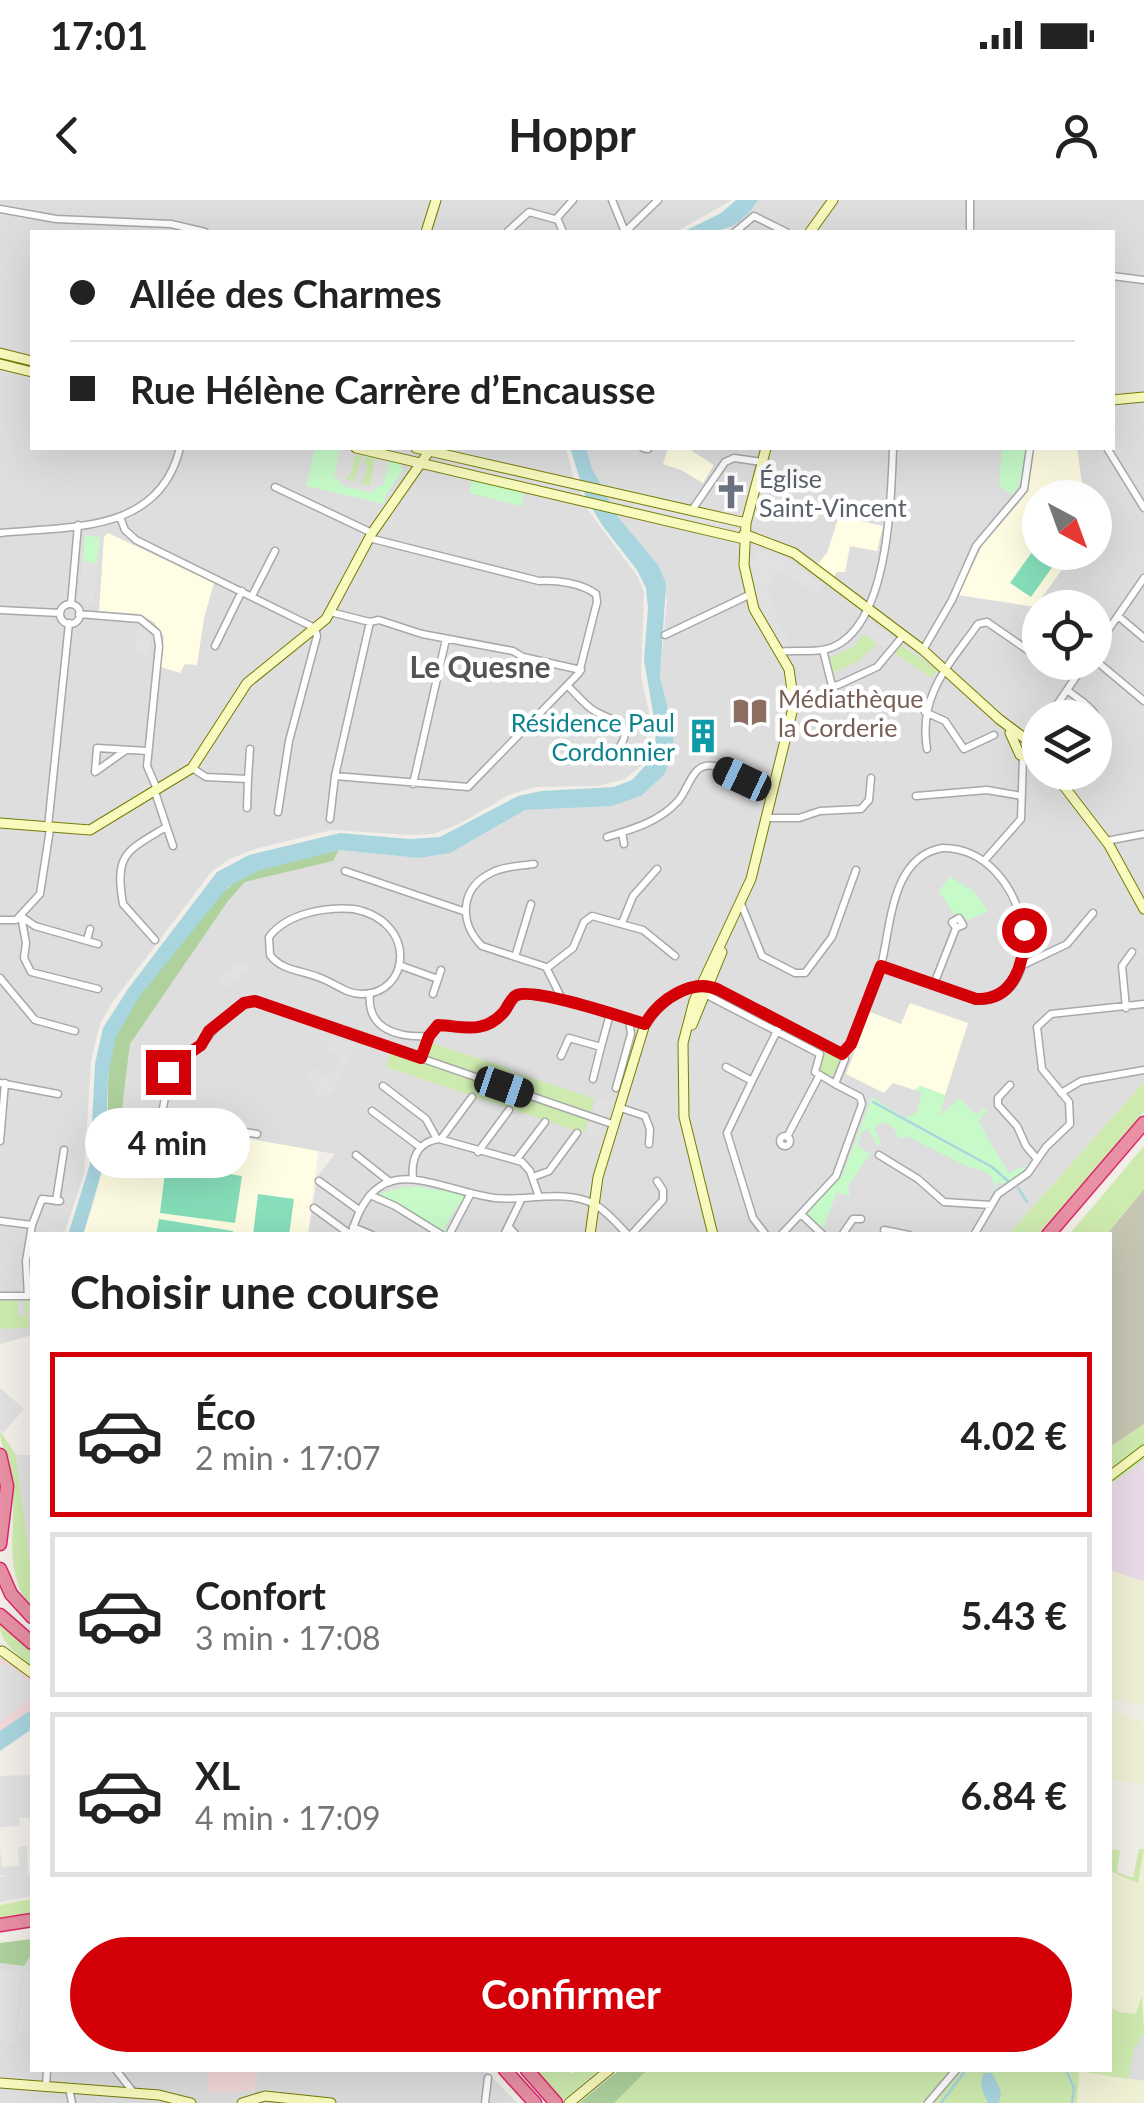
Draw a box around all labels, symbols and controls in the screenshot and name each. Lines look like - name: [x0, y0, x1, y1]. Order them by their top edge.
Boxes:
- text: 17:01: [50, 12, 148, 58]
- icon: back: [40, 108, 95, 163]
- text: Hoppr: [508, 108, 636, 162]
- icon: person: [1049, 108, 1104, 163]
- text: Allée des Charmes: [130, 270, 442, 316]
- text: Rue Hélène Carrère d’Encausse: [130, 366, 656, 412]
- place label: Église Saint-Vincent: [759, 463, 907, 522]
- church icon: Église Saint-Vincent: [712, 473, 750, 511]
- north arrow: [1022, 480, 1112, 570]
- map controls: [1022, 480, 1112, 790]
- button: locate: [1022, 590, 1112, 680]
- district label: Le Quesne: [409, 648, 551, 684]
- place label: Médiathèque la Corderie: [778, 683, 924, 742]
- library icon: Médiathèque la Corderie: [731, 693, 769, 731]
- button: layers: [1022, 700, 1112, 790]
- place label: Résidence Paul Cordonnier: [511, 707, 675, 766]
- building icon: Résidence Paul Cordonnier: [684, 717, 722, 755]
- car: [708, 753, 776, 805]
- route start: [1002, 908, 1047, 953]
- route end: [146, 1050, 191, 1095]
- car: [471, 1063, 537, 1111]
- callout: 4 min: [86, 1107, 250, 1177]
- text: 4 min: [128, 1123, 207, 1162]
- text: Choisir une course: [70, 1265, 439, 1319]
- icon: car: [75, 1390, 165, 1480]
- text: Éco: [195, 1392, 256, 1438]
- text: 4.02 €: [961, 1412, 1067, 1458]
- text: 2 min · 17:07: [195, 1438, 381, 1477]
- icon: car: [75, 1570, 165, 1660]
- text: Confort: [195, 1572, 326, 1618]
- text: 5.43 €: [961, 1592, 1067, 1638]
- text: 3 min · 17:08: [195, 1618, 381, 1657]
- icon: car: [75, 1750, 165, 1840]
- text: XL: [195, 1752, 240, 1798]
- text: 6.84 €: [961, 1772, 1067, 1818]
- text: 4 min · 17:09: [195, 1798, 381, 1837]
- button: Confirmer: [70, 1937, 1072, 2052]

